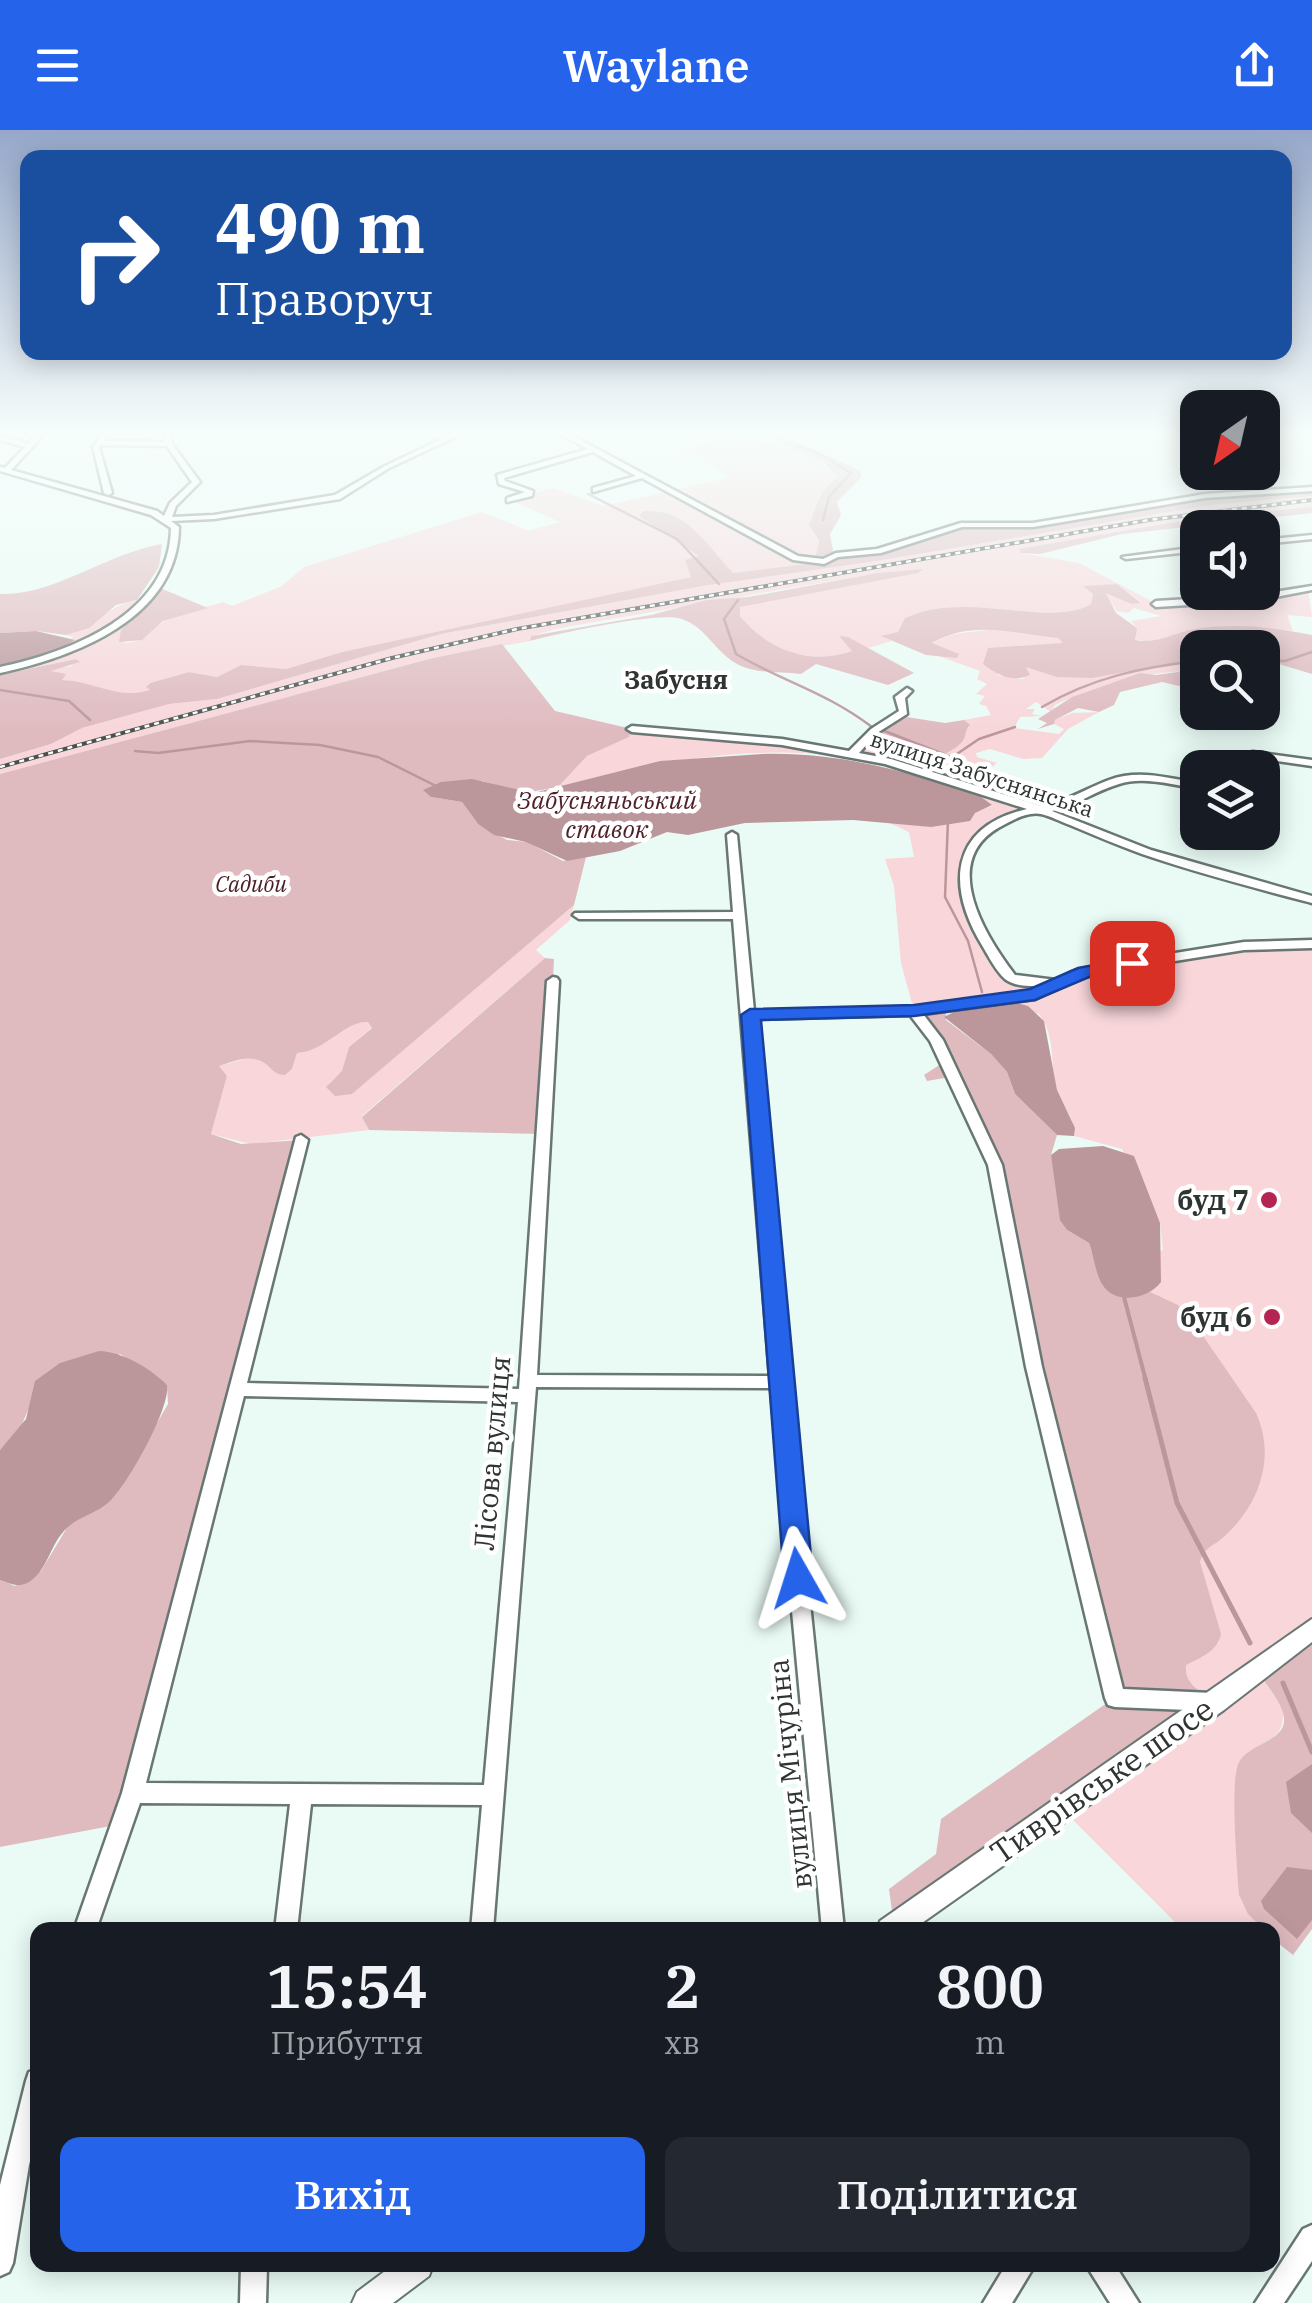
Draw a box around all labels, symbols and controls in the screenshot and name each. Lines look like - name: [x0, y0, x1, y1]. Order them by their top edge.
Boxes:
- text: Waylane: [562, 36, 750, 94]
- icon: menu: [30, 38, 85, 93]
- icon: share: [1227, 38, 1282, 93]
- text: 490 m: [215, 181, 425, 272]
- icon: right: [50, 190, 180, 320]
- text: Праворуч: [215, 269, 434, 327]
- north arrow: [1180, 390, 1280, 490]
- map controls: [1180, 390, 1280, 850]
- button: sound: [1180, 510, 1280, 610]
- button: search: [1180, 630, 1280, 730]
- district label: Забусня: [624, 663, 728, 696]
- street label: вулиця Забуснянська: [867, 724, 1097, 823]
- button: layers: [1180, 750, 1280, 850]
- water label: Забусняньський ставок: [517, 783, 697, 845]
- park label: Садиби: [215, 869, 287, 898]
- pin: [1090, 921, 1175, 1006]
- icon: arrive: [1105, 936, 1160, 991]
- place label: буд 7: [1177, 1181, 1249, 1218]
- marker: буд 7: [1258, 1189, 1280, 1211]
- place label: буд 6: [1180, 1298, 1252, 1335]
- marker: буд 6: [1261, 1306, 1283, 1328]
- street label: Лісова вулиця: [465, 1354, 518, 1552]
- position arrow: [746, 1526, 850, 1630]
- street label: вулиця Мічуріна: [759, 1657, 820, 1891]
- street label: Тиврівське шосе: [981, 1687, 1221, 1873]
- text: 15:54: [266, 1946, 428, 2025]
- text: 2: [664, 1946, 700, 2025]
- text: 800: [936, 1946, 1044, 2025]
- text: Прибуття: [270, 2021, 423, 2063]
- text: хв: [664, 2021, 700, 2063]
- text: m: [975, 2021, 1005, 2063]
- button: Вихід: [60, 2137, 645, 2252]
- button: Поділитися: [665, 2137, 1250, 2252]

